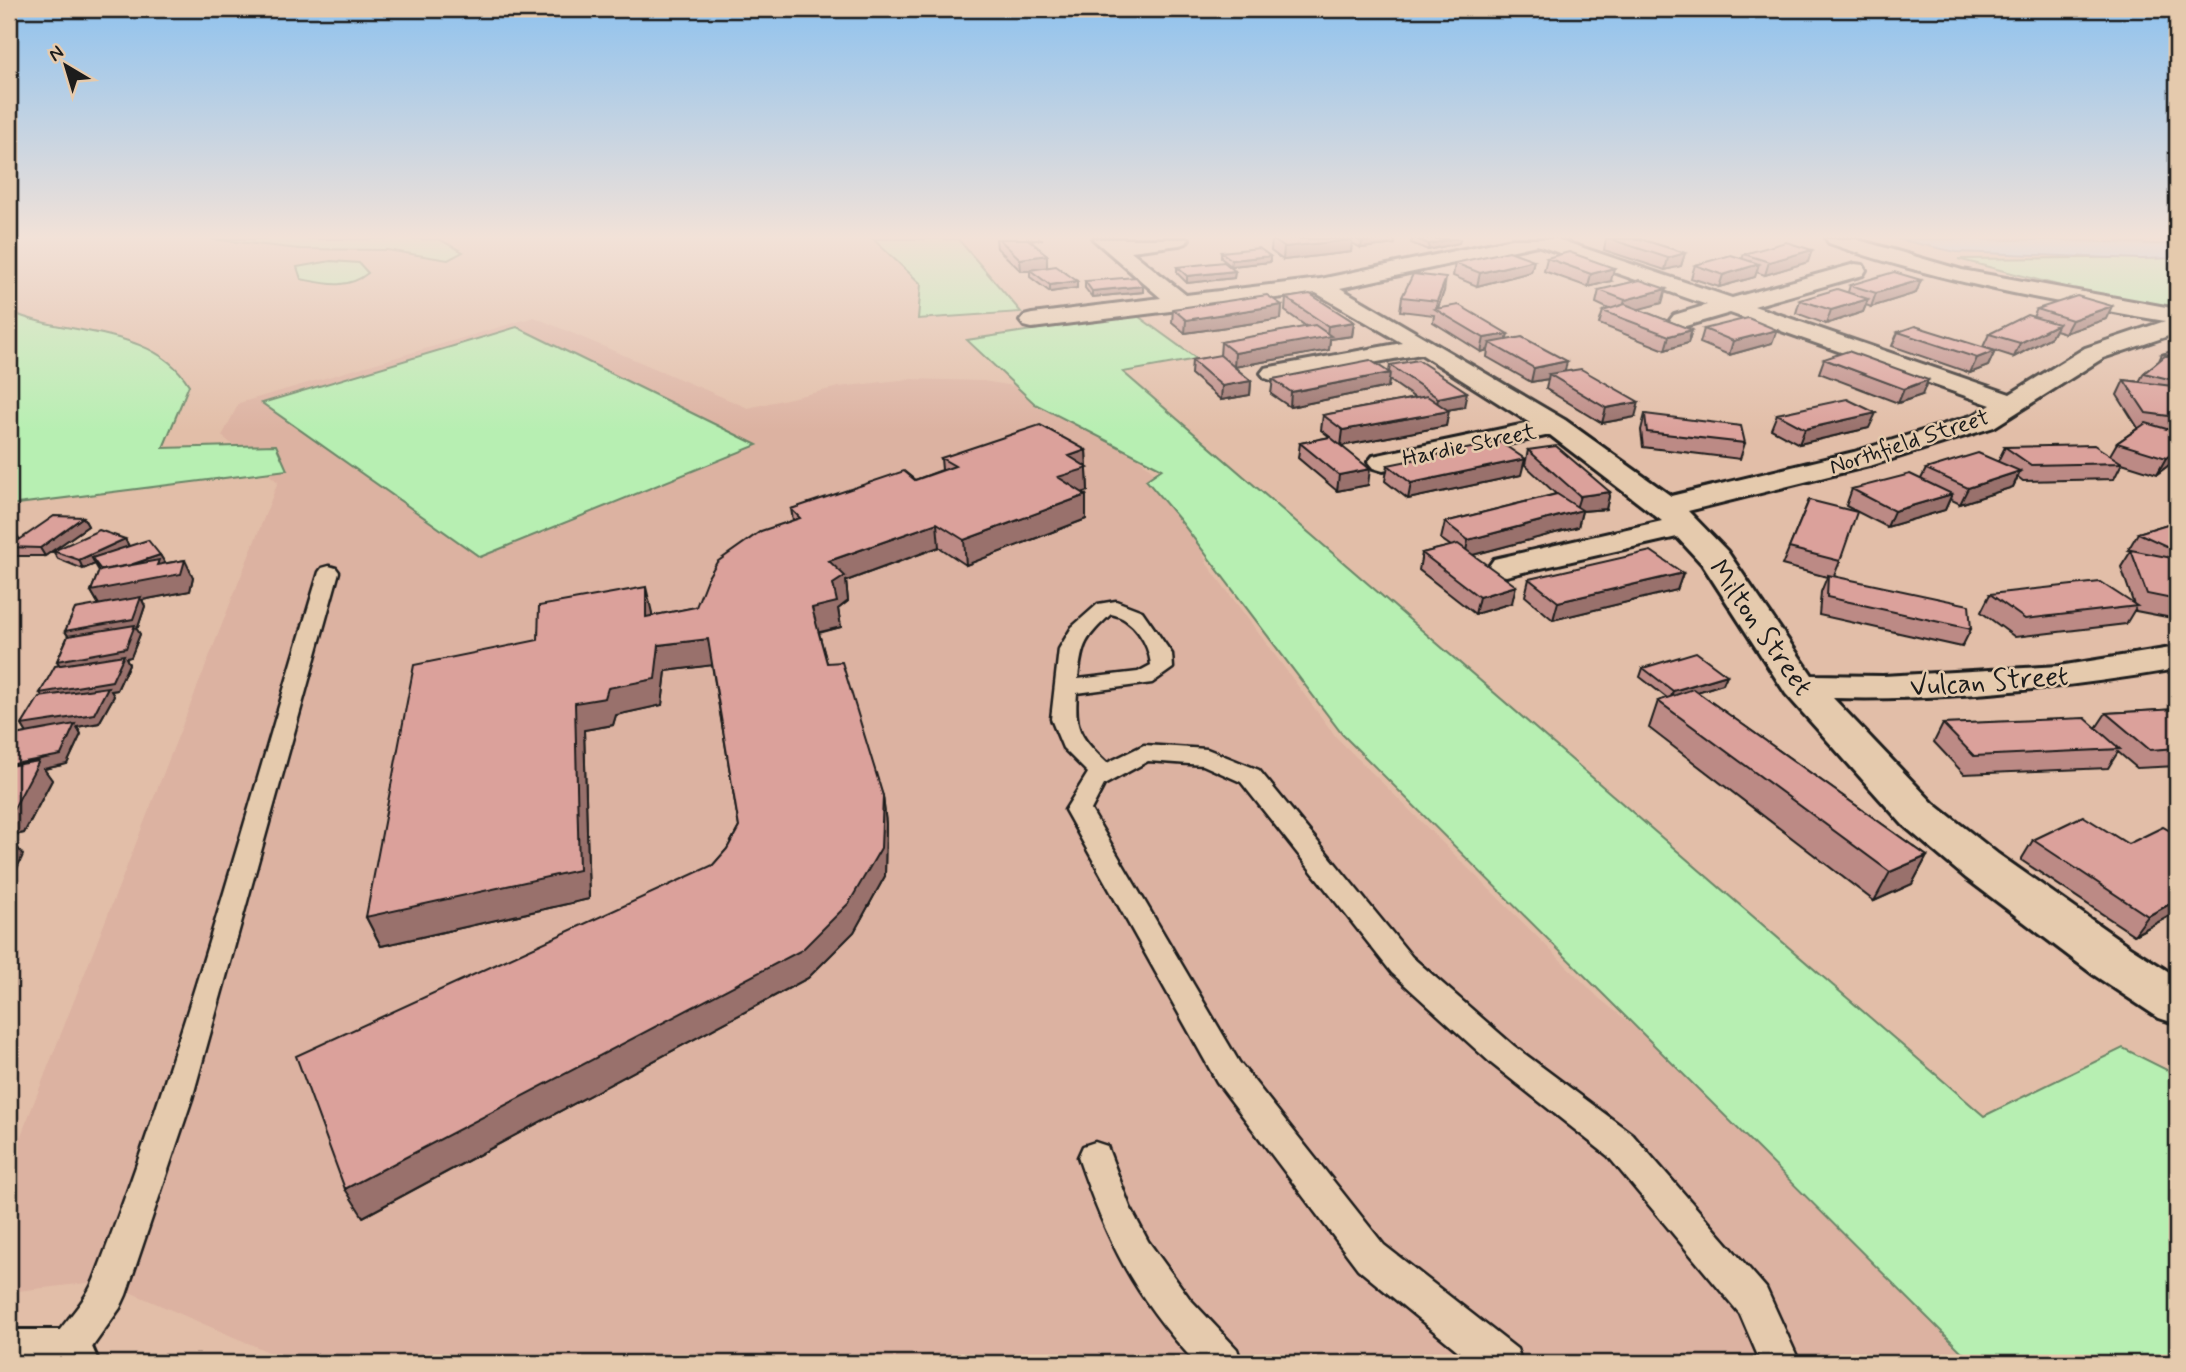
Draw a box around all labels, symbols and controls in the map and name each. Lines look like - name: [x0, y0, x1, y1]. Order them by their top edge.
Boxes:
- north arrow: [32, 32, 102, 102]
- text: N: [44, 40, 69, 68]
- street label: Northfield Street: [1826, 403, 1994, 483]
- street label: Hardie Street: [1400, 417, 1540, 475]
- street label: Milton Street: [1699, 553, 1821, 704]
- street label: Vulcan Street: [1909, 658, 2070, 706]

